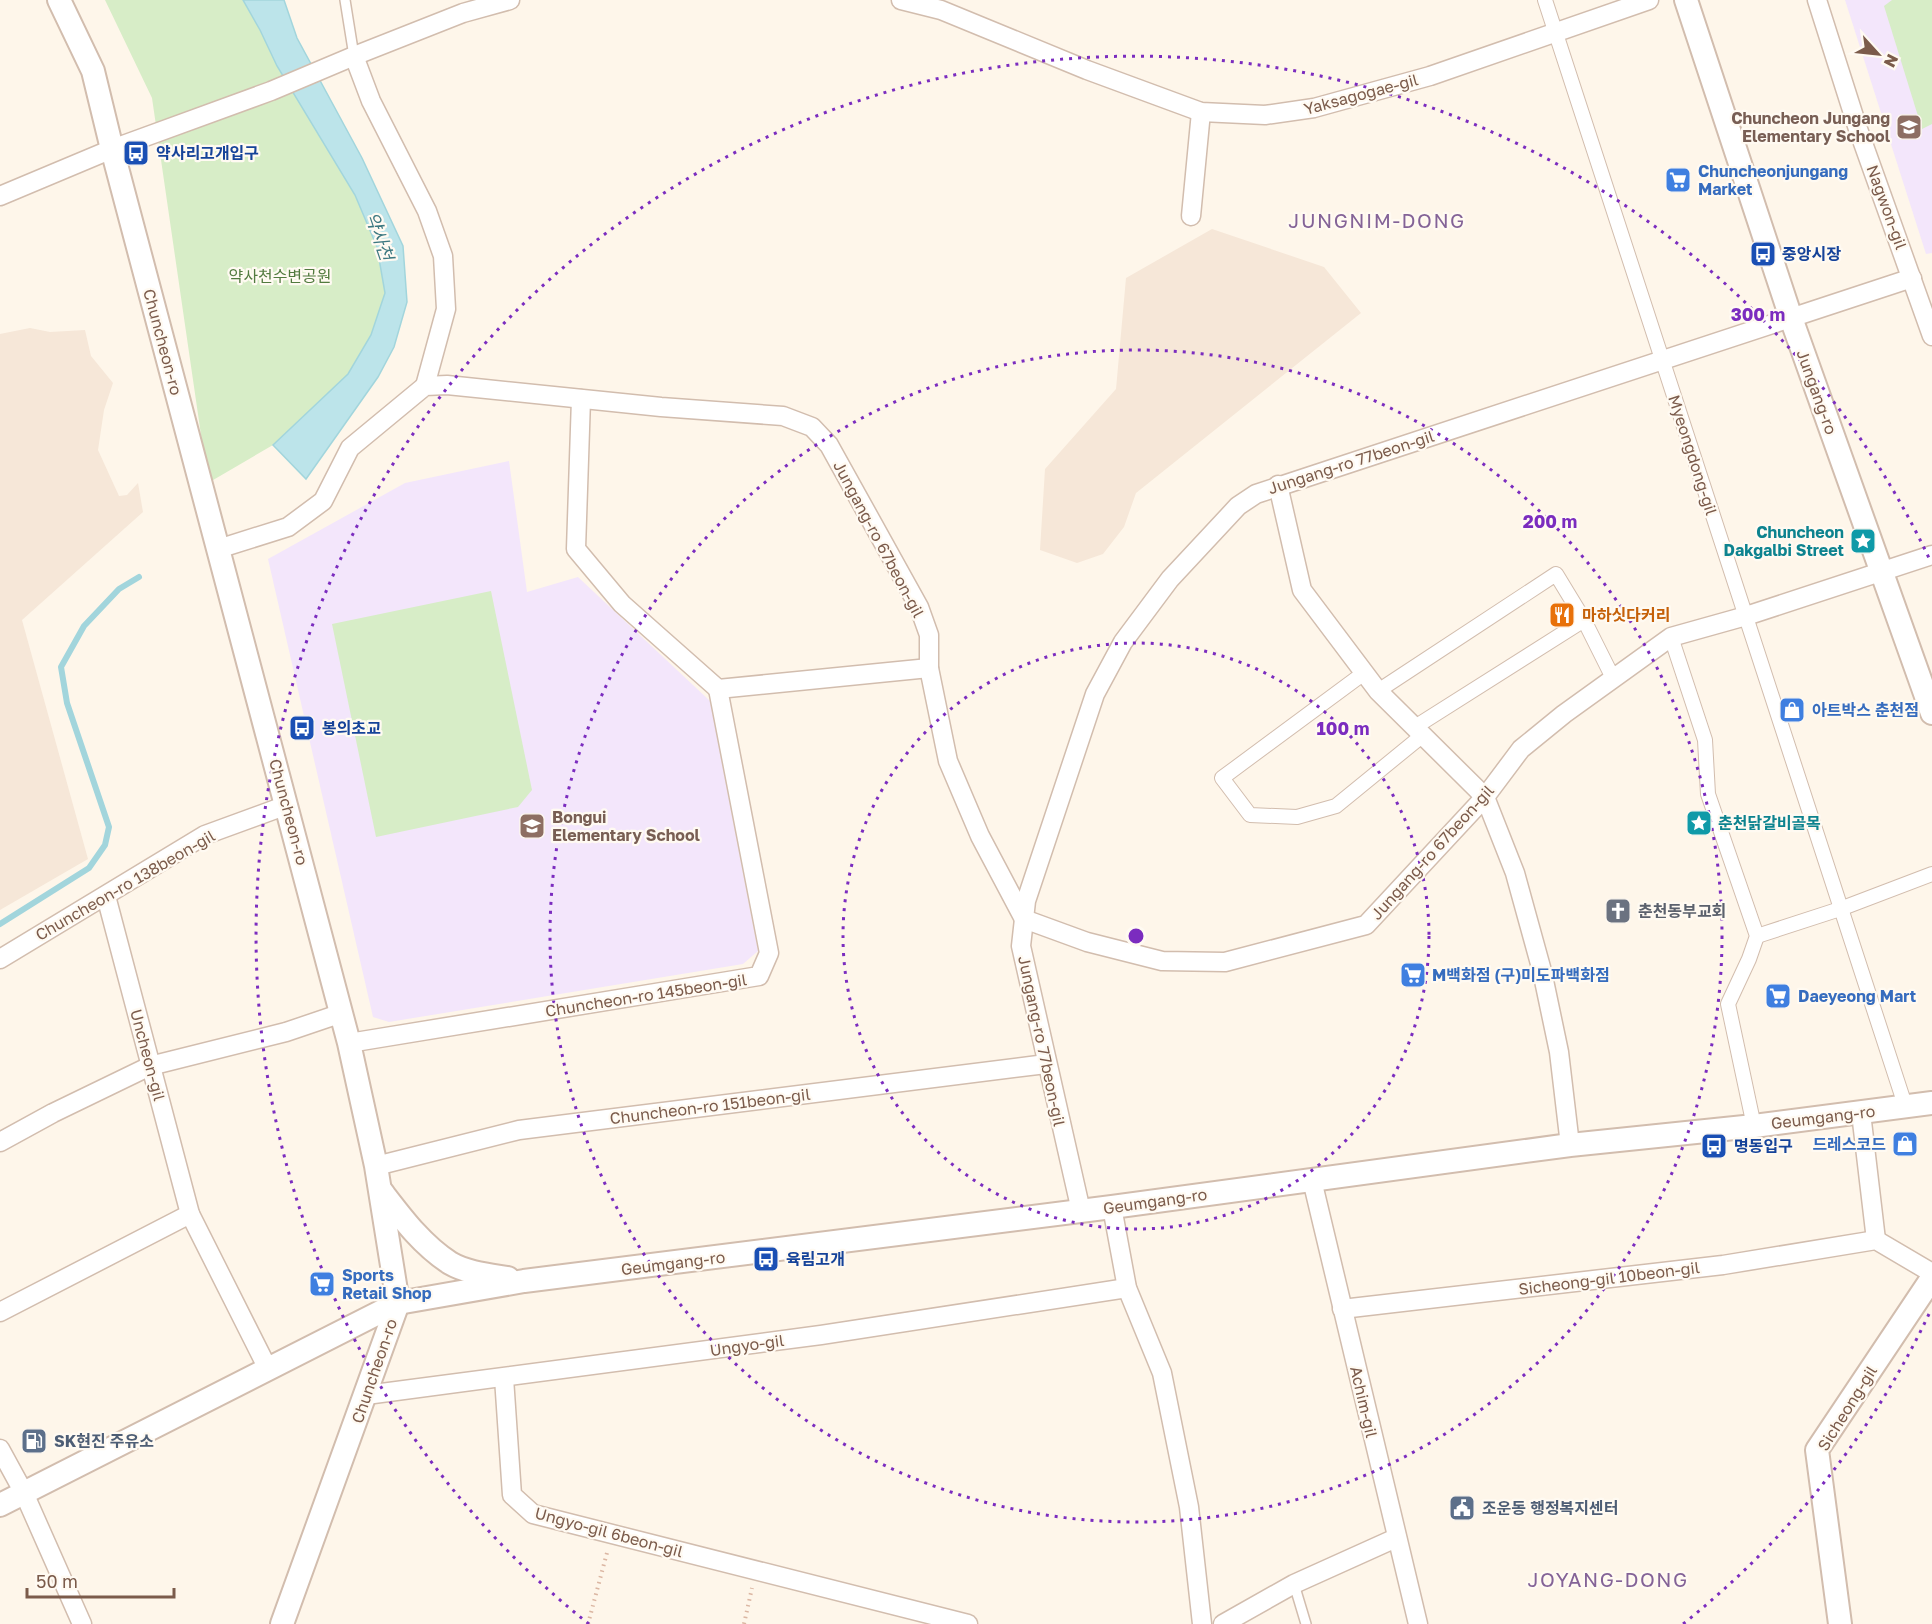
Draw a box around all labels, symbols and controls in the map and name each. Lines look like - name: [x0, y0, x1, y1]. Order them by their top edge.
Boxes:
- north arrow: [1848, 24, 1908, 84]
- text: N: [1880, 51, 1903, 71]
- street label: Yaksagogae-gil: [1302, 69, 1420, 119]
- place label: Chuncheon Jungang Elementary School: [1731, 108, 1891, 146]
- school or university icon: Chuncheon Jungang Elementary School: [1894, 112, 1924, 142]
- bus stop icon: 약사리고개입구: [121, 138, 151, 168]
- place label: 약사리고개입구: [156, 143, 259, 163]
- place label: Chuncheonjungang Market: [1698, 161, 1848, 199]
- street label: Nagwon-gil: [1862, 162, 1912, 252]
- supermarket icon: Chuncheonjungang Market: [1663, 165, 1693, 195]
- district label: JUNGNIM-DONG: [1288, 208, 1466, 232]
- water label: 약사천: [362, 209, 399, 265]
- bus stop icon: 중앙시장: [1748, 239, 1778, 269]
- place label: 중앙시장: [1782, 244, 1841, 264]
- park label: 약사천수변공원: [228, 266, 332, 286]
- street label: Chuncheon-ro: [139, 287, 187, 397]
- text: 300 m: [1731, 303, 1785, 325]
- street label: Jungang-ro: [1792, 347, 1842, 437]
- street label: Myeongdong-gil: [1664, 392, 1722, 518]
- street label: Jungang-ro 77beon-gil: [1265, 426, 1437, 498]
- street label: Jungang-ro 67beon-gil: [829, 457, 929, 621]
- text: 200 m: [1523, 510, 1577, 532]
- place label: Chuncheon Dakgalbi Street: [1723, 522, 1844, 560]
- place icon: Chuncheon Dakgalbi Street: [1848, 526, 1878, 556]
- restaurant icon: 마하싯다커리: [1547, 600, 1577, 630]
- place label: 마하싯다커리: [1582, 605, 1670, 625]
- shop icon: 아트박스 춘천점: [1777, 695, 1807, 725]
- place label: 아트박스 춘천점: [1812, 700, 1919, 720]
- bus stop icon: 봉의초교: [287, 713, 317, 743]
- text: 100 m: [1317, 717, 1369, 739]
- place label: 봉의초교: [322, 718, 381, 738]
- street label: Chuncheon-ro: [265, 757, 313, 867]
- street label: Jungang-ro 67beon-gil: [1366, 780, 1498, 924]
- place label: Bongui Elementary School: [552, 807, 701, 845]
- place icon: 춘천닭갈비골목: [1684, 808, 1714, 838]
- school or university icon: Bongui Elementary School: [517, 811, 547, 841]
- place label: 춘천닭갈비골목: [1718, 813, 1821, 833]
- street label: Chuncheon-ro 138beon-gil: [32, 825, 218, 945]
- church icon: 춘천동부교회: [1603, 896, 1633, 926]
- place label: 춘천동부교회: [1638, 901, 1726, 921]
- centre of rings: [1126, 926, 1146, 946]
- street label: Jungang-ro 77beon-gil: [1014, 954, 1070, 1128]
- supermarket icon: M백화점 (구)미도파백화점: [1398, 960, 1428, 990]
- place label: M백화점 (구)미도파백화점: [1432, 965, 1610, 985]
- street label: Chuncheon-ro 145beon-gil: [544, 969, 748, 1021]
- supermarket icon: Daeyeong Mart: [1763, 981, 1793, 1011]
- place label: Daeyeong Mart: [1798, 986, 1916, 1006]
- street label: Uncheon-gil: [126, 1007, 170, 1103]
- street label: Chuncheon-ro 151beon-gil: [609, 1084, 811, 1128]
- street label: Geumgang-ro: [1770, 1101, 1876, 1133]
- shop icon: 드레스코드: [1890, 1129, 1920, 1159]
- bus stop icon: 명동입구: [1699, 1131, 1729, 1161]
- place label: 드레스코드: [1812, 1134, 1886, 1154]
- place label: 명동입구: [1734, 1136, 1793, 1156]
- street label: Geumgang-ro: [1102, 1184, 1208, 1218]
- bus stop icon: 육림고개: [751, 1244, 781, 1274]
- street label: Geumgang-ro: [620, 1247, 726, 1279]
- place label: 육림고개: [786, 1249, 845, 1269]
- street label: Sicheong-gil 10beon-gil: [1517, 1257, 1701, 1299]
- place label: Sports Retail Shop: [342, 1265, 432, 1303]
- supermarket icon: Sports Retail Shop: [307, 1269, 337, 1299]
- street label: Chuncheon-ro: [347, 1316, 401, 1426]
- street label: Ungyo-gil: [709, 1330, 785, 1360]
- street label: Sicheong-gil: [1813, 1362, 1881, 1454]
- street label: Achim-gil: [1346, 1364, 1382, 1440]
- fuel station icon: SK현진 주유소: [19, 1426, 49, 1456]
- place label: SK현진 주유소: [54, 1431, 154, 1451]
- public building icon: 조운동 행정복지센터: [1447, 1493, 1477, 1523]
- place label: 조운동 행정복지센터: [1482, 1498, 1618, 1518]
- street label: Ungyo-gil 6beon-gil: [533, 1503, 685, 1561]
- scale bar: [27, 1561, 174, 1599]
- district label: JOYANG-DONG: [1528, 1567, 1689, 1591]
- text: 50 m: [36, 1570, 78, 1592]

